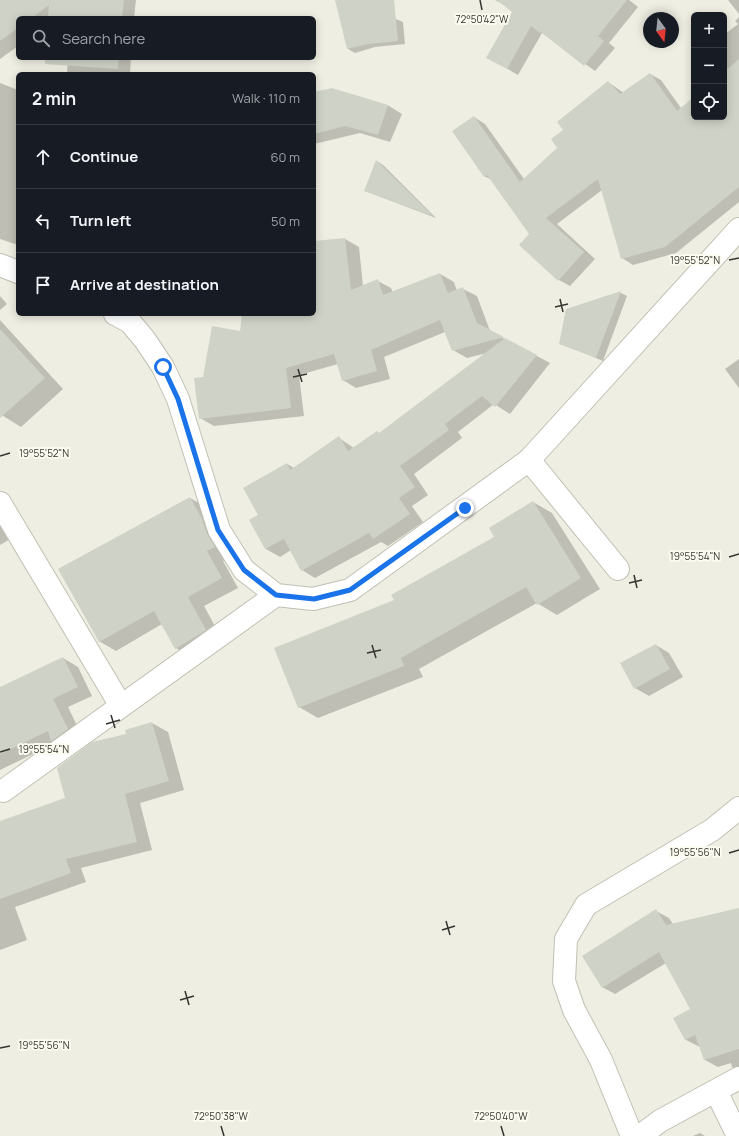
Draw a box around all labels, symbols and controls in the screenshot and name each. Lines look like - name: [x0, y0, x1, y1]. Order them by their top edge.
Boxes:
- text: 72°50'42"W: [456, 12, 509, 26]
- north arrow: [643, 12, 679, 48]
- map controls: [691, 12, 727, 120]
- button: +: [691, 12, 727, 48]
- search box: [16, 16, 316, 60]
- icon: search: [30, 27, 52, 49]
- text: Search here: [62, 28, 145, 49]
- button: −: [691, 48, 727, 84]
- button: locate: [691, 84, 727, 120]
- text: 2 min: [32, 87, 76, 110]
- text: Walk · 110 m: [232, 89, 300, 107]
- icon: ahead: [32, 146, 54, 168]
- text: Continue: [70, 146, 138, 167]
- text: 60 m: [270, 148, 300, 166]
- icon: left: [32, 210, 54, 232]
- text: Turn left: [70, 210, 132, 231]
- text: 50 m: [271, 212, 300, 230]
- text: 19°55'52"N: [670, 253, 720, 267]
- icon: arrive: [32, 274, 54, 296]
- text: Arrive at destination: [70, 274, 219, 295]
- route start: [154, 358, 172, 376]
- text: 19°55'52"N: [19, 446, 69, 460]
- route end: [456, 499, 474, 517]
- text: 19°55'54"N: [670, 549, 720, 563]
- text: 19°55'54"N: [19, 742, 69, 756]
- text: 19°55'56"N: [669, 845, 721, 859]
- text: 19°55'56"N: [18, 1038, 70, 1052]
- text: 72°50'38"W: [194, 1109, 249, 1123]
- text: 72°50'40"W: [474, 1109, 528, 1123]

